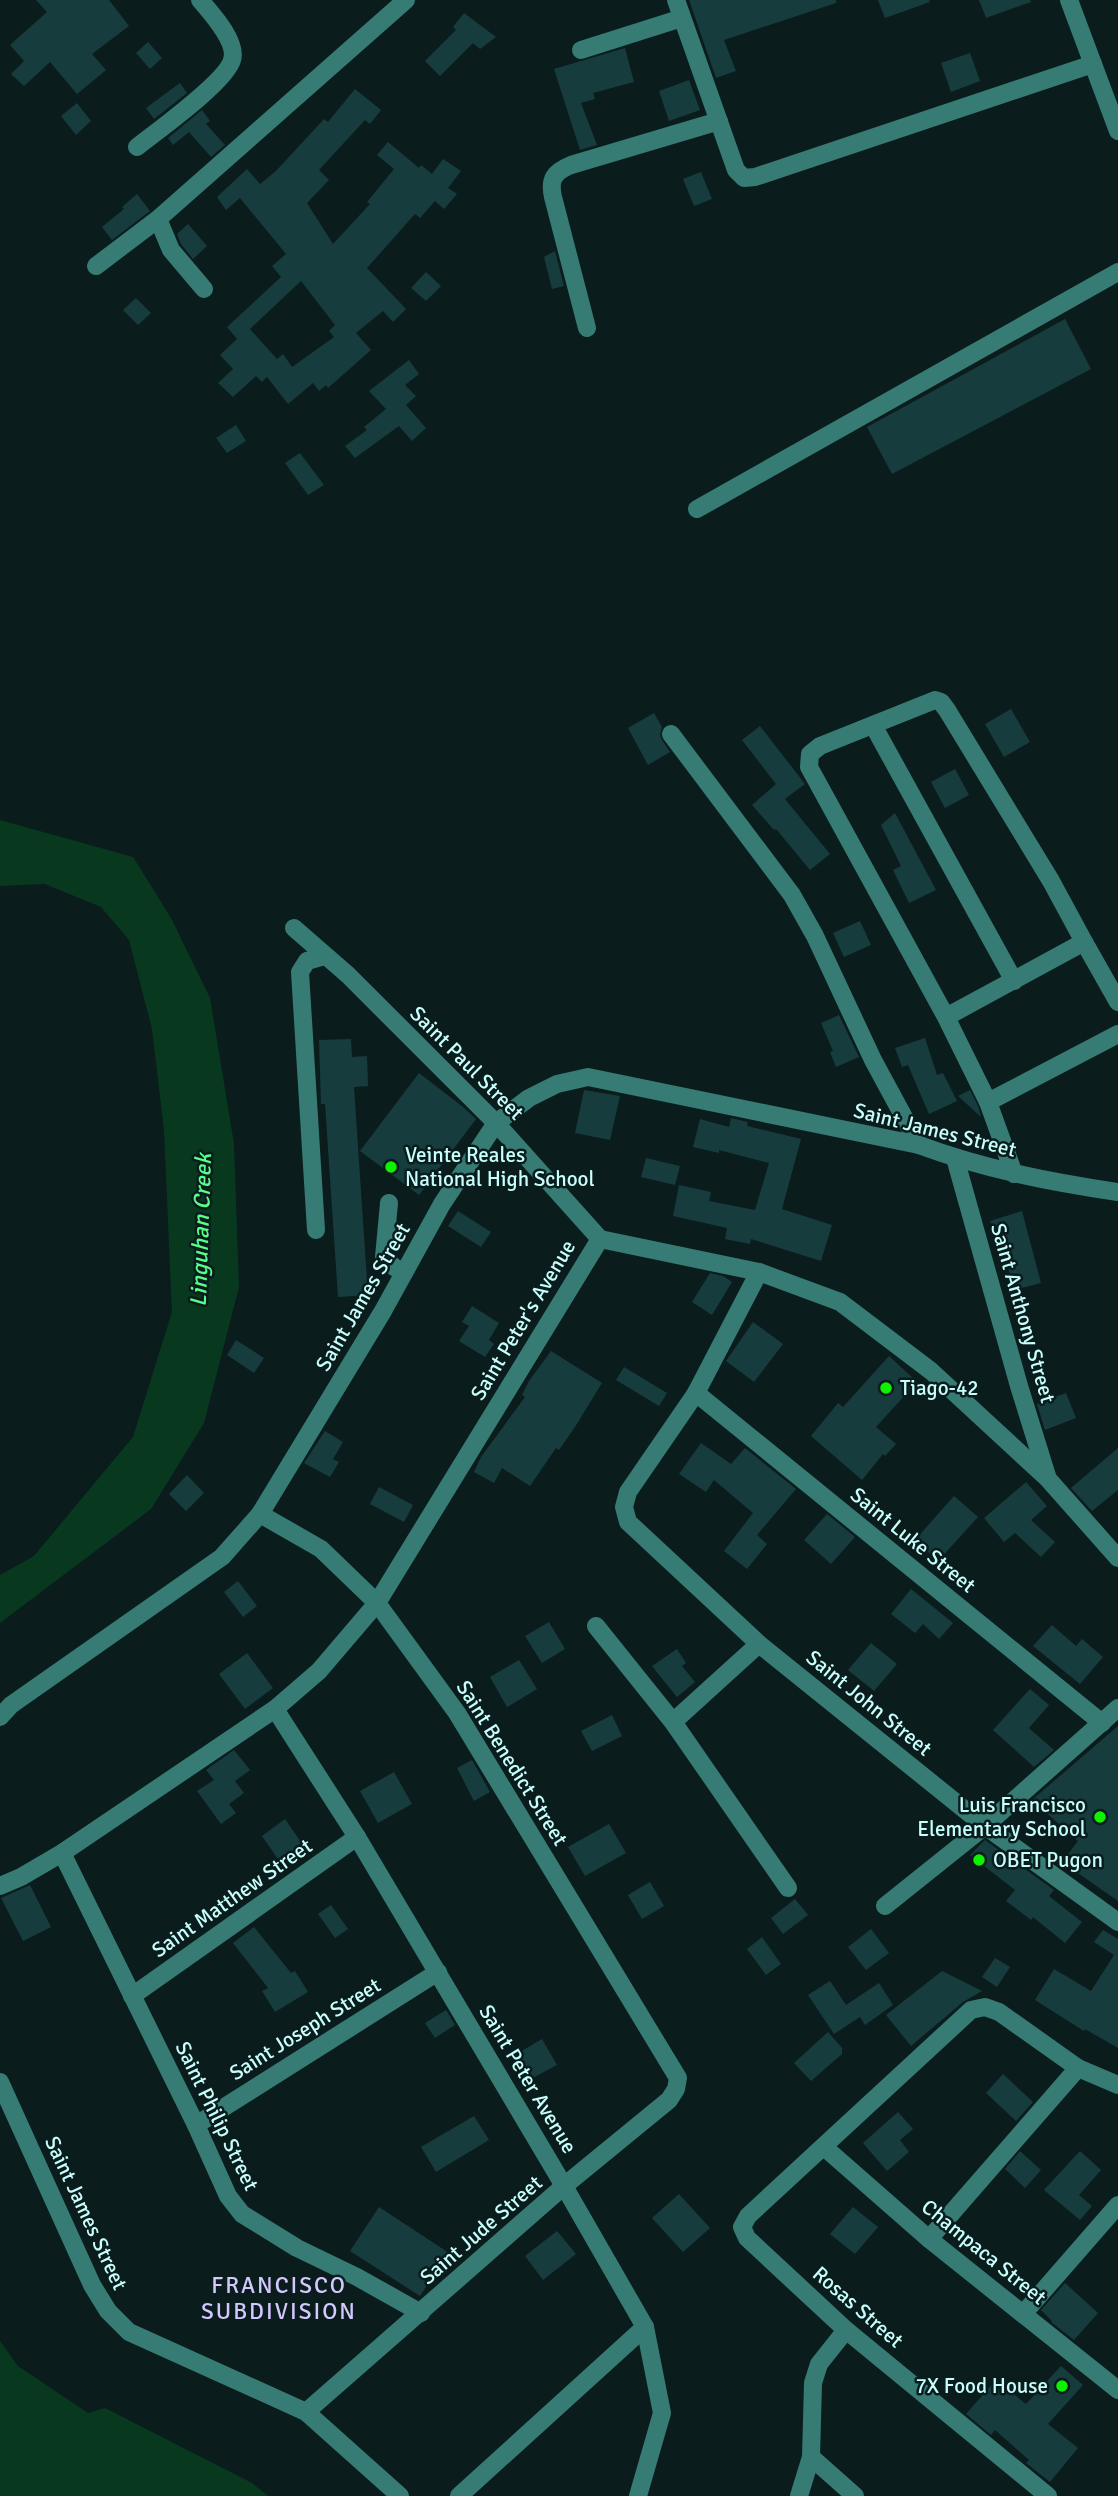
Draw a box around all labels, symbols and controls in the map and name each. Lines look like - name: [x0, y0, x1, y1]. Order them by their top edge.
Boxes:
- street label: Saint Paul Street: [405, 1001, 529, 1125]
- street label: Saint James Street: [851, 1097, 1019, 1163]
- place label: Veinte Reales National High School: [405, 1142, 595, 1192]
- water label: Linguhan Creek: [184, 1150, 218, 1307]
- marker: Veinte Reales National High School: [383, 1159, 399, 1175]
- street label: Saint James Street: [310, 1218, 416, 1376]
- street label: Saint Anthony Street: [985, 1220, 1061, 1406]
- street label: Saint Peter's Avenue: [465, 1235, 581, 1405]
- place label: Tiago-42: [900, 1375, 979, 1401]
- marker: Tiago-42: [878, 1380, 894, 1396]
- street label: Saint Luke Street: [845, 1482, 981, 1598]
- street label: Saint John Street: [801, 1644, 937, 1762]
- street label: Saint Benedict Street: [451, 1676, 573, 1850]
- place label: Luis Francisco Elementary School: [917, 1792, 1086, 1842]
- marker: Luis Francisco Elementary School: [1092, 1809, 1108, 1825]
- street label: Saint Matthew Street: [147, 1833, 317, 1963]
- place label: OBET Pugon: [993, 1847, 1103, 1873]
- marker: OBET Pugon: [971, 1852, 987, 1868]
- street label: Saint Joseph Street: [225, 1972, 385, 2086]
- street label: Saint Peter Avenue: [473, 2000, 583, 2158]
- street label: Saint Philip Street: [170, 2037, 264, 2195]
- street label: Saint James Street: [39, 2132, 133, 2294]
- street label: Saint Jude Street: [415, 2170, 547, 2290]
- street label: Champaca Street: [916, 2194, 1052, 2310]
- street label: Rosas Street: [807, 2261, 909, 2353]
- district label: FRANCISCO SUBDIVISION: [201, 2271, 357, 2326]
- place label: 7X Food House: [916, 2373, 1048, 2399]
- marker: 7X Food House: [1054, 2378, 1070, 2394]

